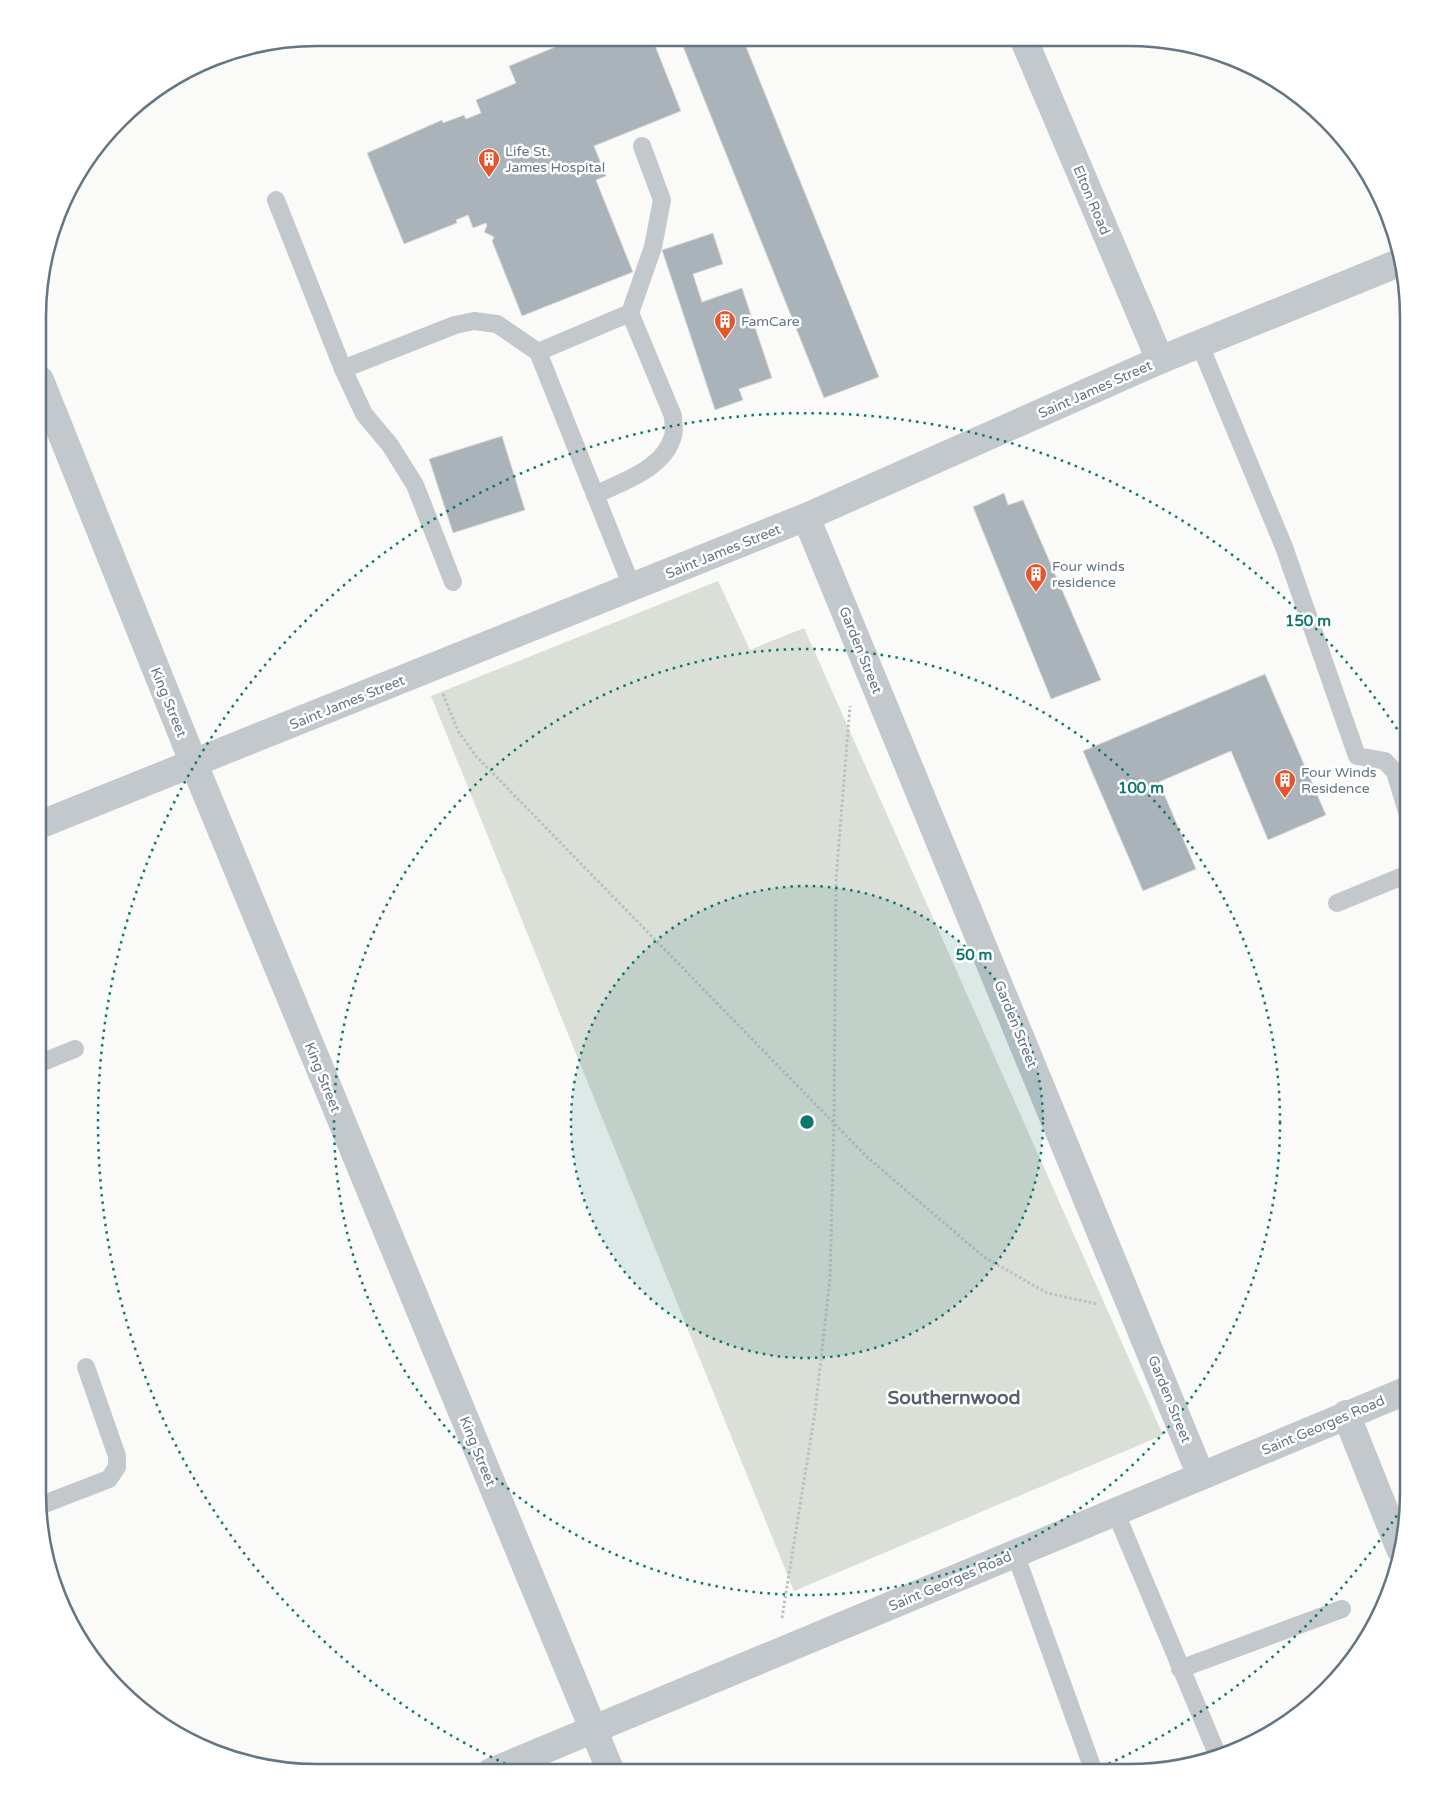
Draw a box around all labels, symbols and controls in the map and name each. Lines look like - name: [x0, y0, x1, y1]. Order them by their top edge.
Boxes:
- place label: Life St. James Hospital: [505, 143, 605, 176]
- building icon: Life St. James Hospital: [477, 147, 501, 178]
- street label: Elton Road: [1069, 163, 1114, 237]
- building icon: FamCare: [713, 309, 737, 340]
- place label: FamCare: [741, 313, 800, 330]
- street label: Saint James Street: [1036, 356, 1155, 422]
- street label: Saint James Street: [663, 520, 784, 582]
- place label: Four winds residence: [1052, 558, 1125, 591]
- building icon: Four winds residence: [1024, 562, 1048, 593]
- street label: Garden Street: [835, 604, 886, 697]
- text: 150 m: [1285, 612, 1331, 630]
- street label: King Street: [147, 665, 190, 740]
- street label: Saint James Street: [287, 671, 408, 733]
- place label: Four Winds Residence: [1301, 764, 1377, 797]
- building icon: Four Winds Residence: [1273, 768, 1297, 799]
- text: 100 m: [1118, 779, 1164, 797]
- text: 50 m: [956, 946, 992, 964]
- street label: Garden Street: [990, 978, 1041, 1071]
- street label: King Street: [301, 1040, 344, 1115]
- centre of rings: [798, 1113, 816, 1131]
- street label: Garden Street: [1144, 1353, 1195, 1446]
- district label: Southernwood: [887, 1387, 1021, 1409]
- street label: Saint Georges Road: [1259, 1392, 1387, 1459]
- street label: King Street: [456, 1414, 499, 1489]
- street label: Saint Georges Road: [886, 1548, 1014, 1615]

